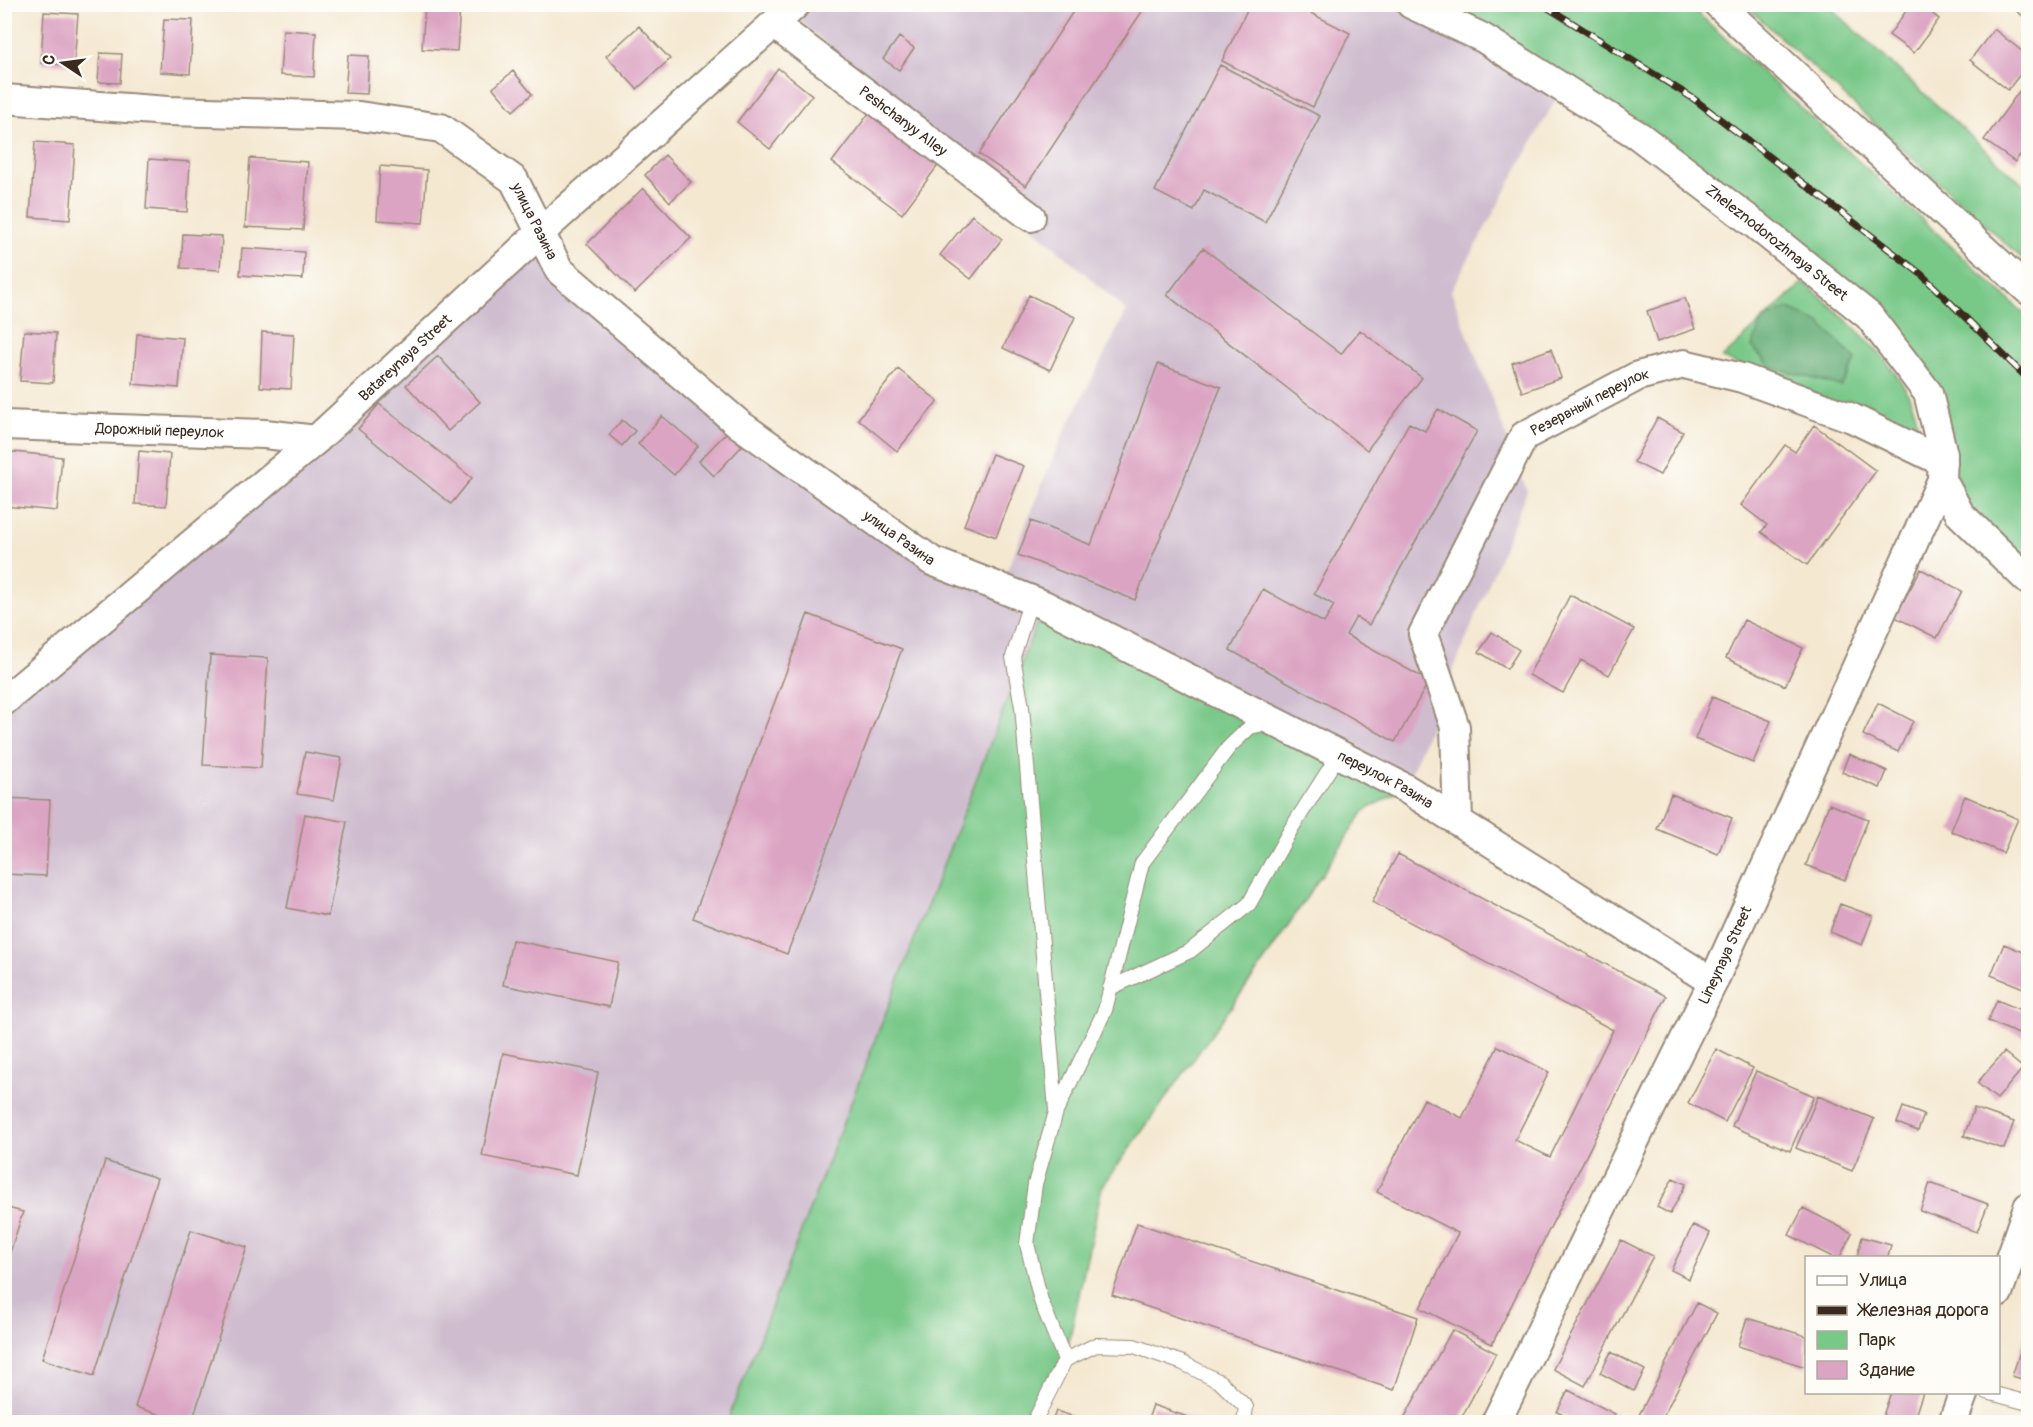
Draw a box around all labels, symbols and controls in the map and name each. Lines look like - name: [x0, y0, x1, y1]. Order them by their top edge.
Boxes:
- north arrow: [33, 33, 93, 93]
- text: С: [39, 53, 60, 67]
- street label: Peshchanyy Alley: [855, 82, 951, 161]
- street label: улица Разина: [507, 179, 561, 263]
- street label: Zheleznodorozhnaya Street: [1701, 181, 1852, 306]
- street label: Batareynaya Street: [355, 310, 456, 406]
- street label: Резервный переулок: [1527, 364, 1652, 441]
- street label: Дорожный переулок: [94, 419, 225, 443]
- street label: улица Разина: [859, 506, 938, 570]
- street label: переулок Разина: [1334, 746, 1437, 813]
- street label: Lineynaya Street: [1694, 902, 1757, 1008]
- legend: [1805, 1256, 2000, 1394]
- text: Улица: [1859, 1269, 1907, 1292]
- text: Железная дорога: [1856, 1299, 1989, 1322]
- text: Парк: [1859, 1329, 1896, 1352]
- text: Здание: [1859, 1359, 1915, 1382]

